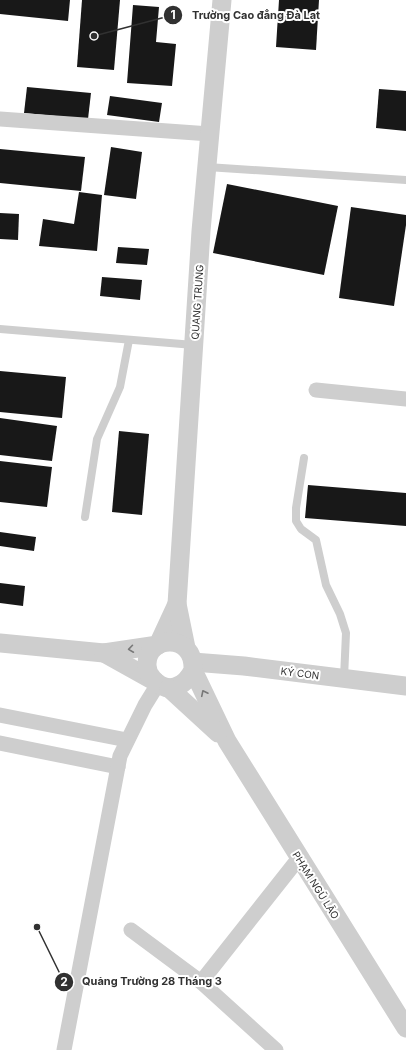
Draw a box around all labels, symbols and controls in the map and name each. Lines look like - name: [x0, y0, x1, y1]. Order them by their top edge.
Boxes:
- callout: Trường Cao đẳng Đà Lạt: [163, 4, 328, 27]
- text: 1: [170, 7, 176, 22]
- text: Trường Cao đẳng Đà Lạt: [192, 8, 320, 22]
- street label: QUANG TRUNG: [188, 264, 206, 340]
- one-way arrow: [128, 644, 134, 653]
- street label: KÝ CON: [280, 664, 320, 681]
- one-way arrow: [201, 690, 209, 698]
- street label: PHẠM NGŨ LÃO: [289, 848, 343, 922]
- callout: Quảng Trường 28 Tháng 3: [54, 970, 230, 993]
- text: 2: [60, 974, 68, 989]
- text: Quảng Trường 28 Tháng 3: [82, 974, 222, 988]

